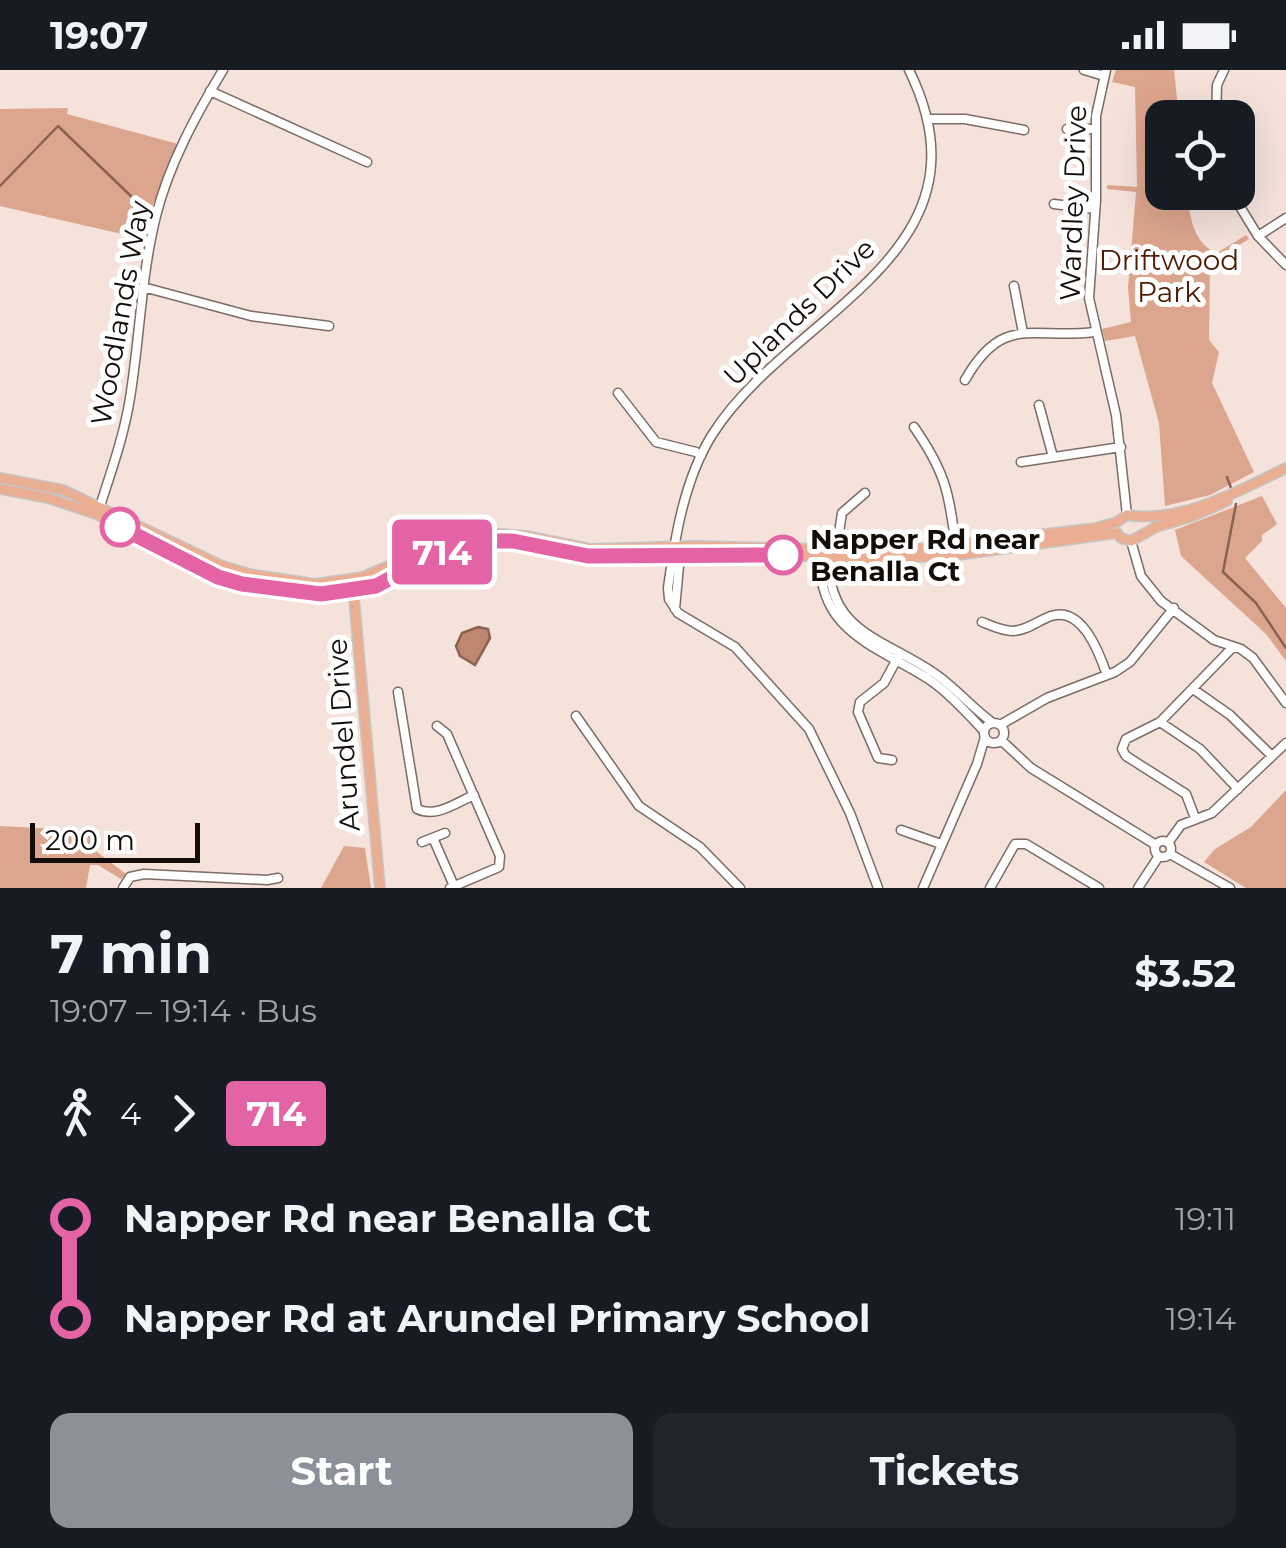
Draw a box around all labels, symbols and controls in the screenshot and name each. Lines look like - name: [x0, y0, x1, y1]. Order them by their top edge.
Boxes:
- text: 19:07: [50, 12, 148, 59]
- map controls: [1145, 100, 1255, 210]
- button: locate: [1145, 100, 1255, 210]
- street label: Wardley Drive: [1053, 104, 1093, 302]
- street label: Woodlands Way: [84, 197, 157, 428]
- street label: Uplands Drive: [716, 231, 882, 393]
- park label: Driftwood Park: [1099, 243, 1239, 309]
- unlabelled marker: [101, 508, 139, 546]
- line badge: 714: [384, 520, 500, 584]
- place label: Napper Rd near Benalla Ct: [810, 522, 1040, 588]
- text: 714: [412, 531, 472, 574]
- marker: Napper Rd near Benalla Ct: [764, 536, 802, 574]
- street label: Arundel Drive: [319, 637, 367, 833]
- scale bar: [30, 818, 200, 863]
- text: 200 m: [45, 823, 135, 857]
- text: 7 min: [50, 920, 212, 987]
- text: $3.52: [1135, 950, 1236, 997]
- text: 19:07 – 19:14 · Bus: [50, 991, 317, 1030]
- icon: walk: [50, 1086, 105, 1141]
- icon: forward: [156, 1086, 211, 1141]
- text: 714: [246, 1092, 306, 1135]
- text: 4: [120, 1094, 141, 1133]
- text: Napper Rd near Benalla Ct: [124, 1195, 651, 1242]
- text: 19:11: [1175, 1199, 1236, 1238]
- text: Napper Rd at Arundel Primary School: [124, 1295, 870, 1342]
- text: 19:14: [1165, 1299, 1236, 1338]
- button: Start: [50, 1413, 633, 1528]
- button: Tickets: [653, 1413, 1236, 1528]

